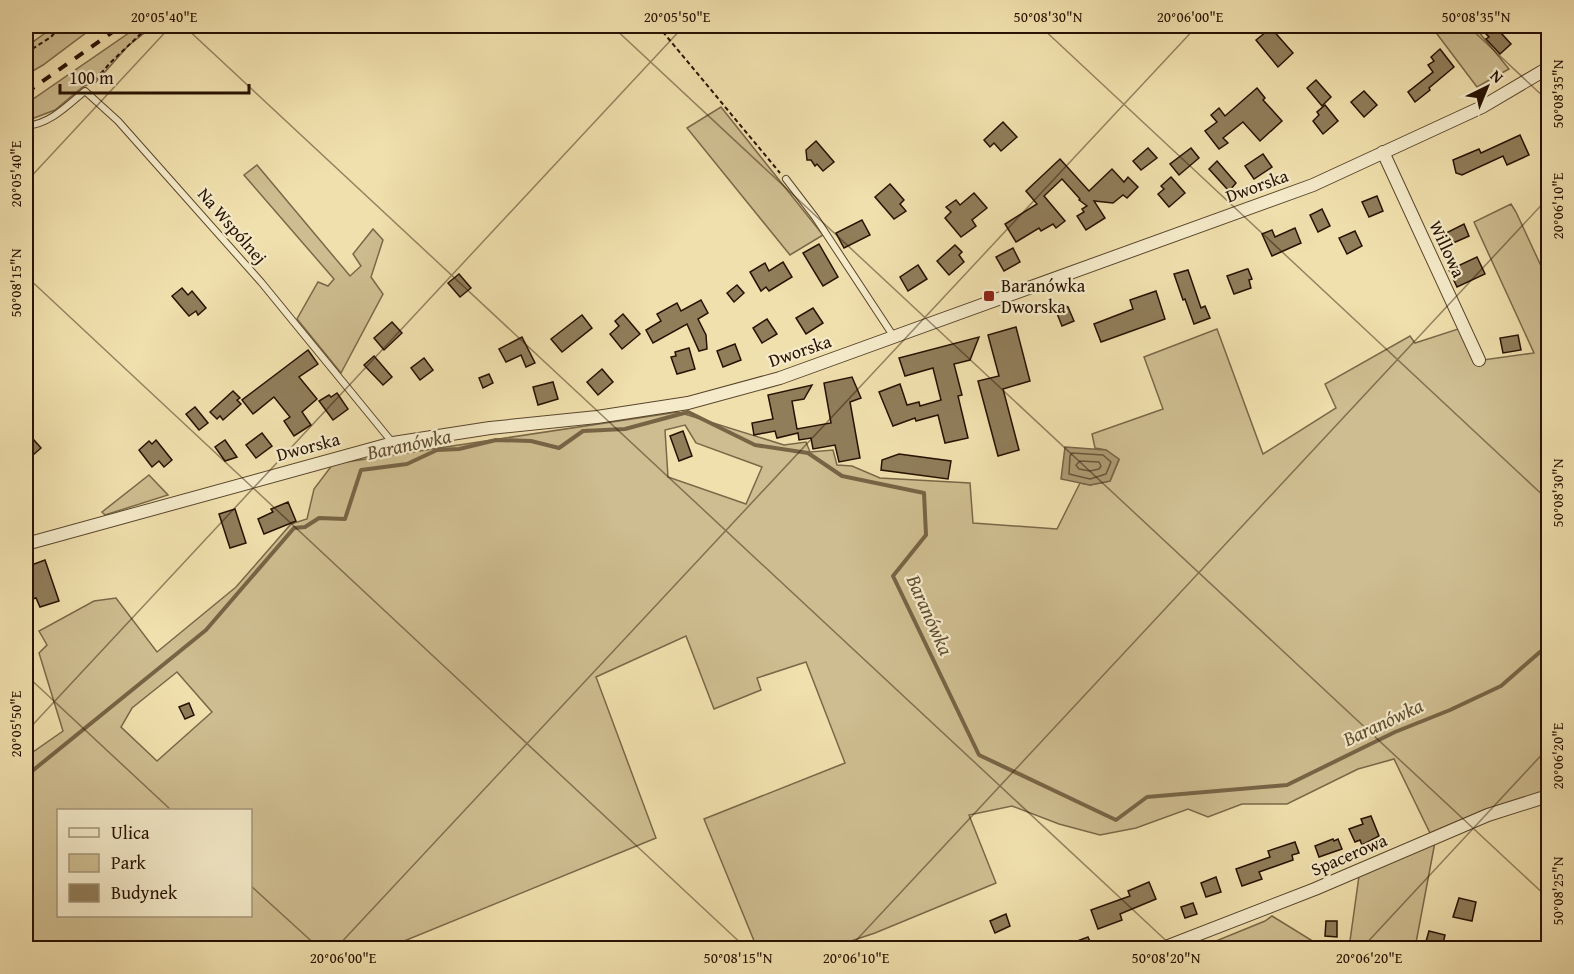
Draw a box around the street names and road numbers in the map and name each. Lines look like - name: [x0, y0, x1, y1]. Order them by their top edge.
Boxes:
- street label: Dworska: [1222, 162, 1292, 209]
- street label: Na Wspólnej: [191, 181, 273, 270]
- street label: Willowa: [1422, 216, 1473, 282]
- street label: Dworska: [765, 327, 835, 374]
- street label: Dworska: [273, 425, 343, 468]
- street label: Spacerowa: [1306, 826, 1392, 883]

